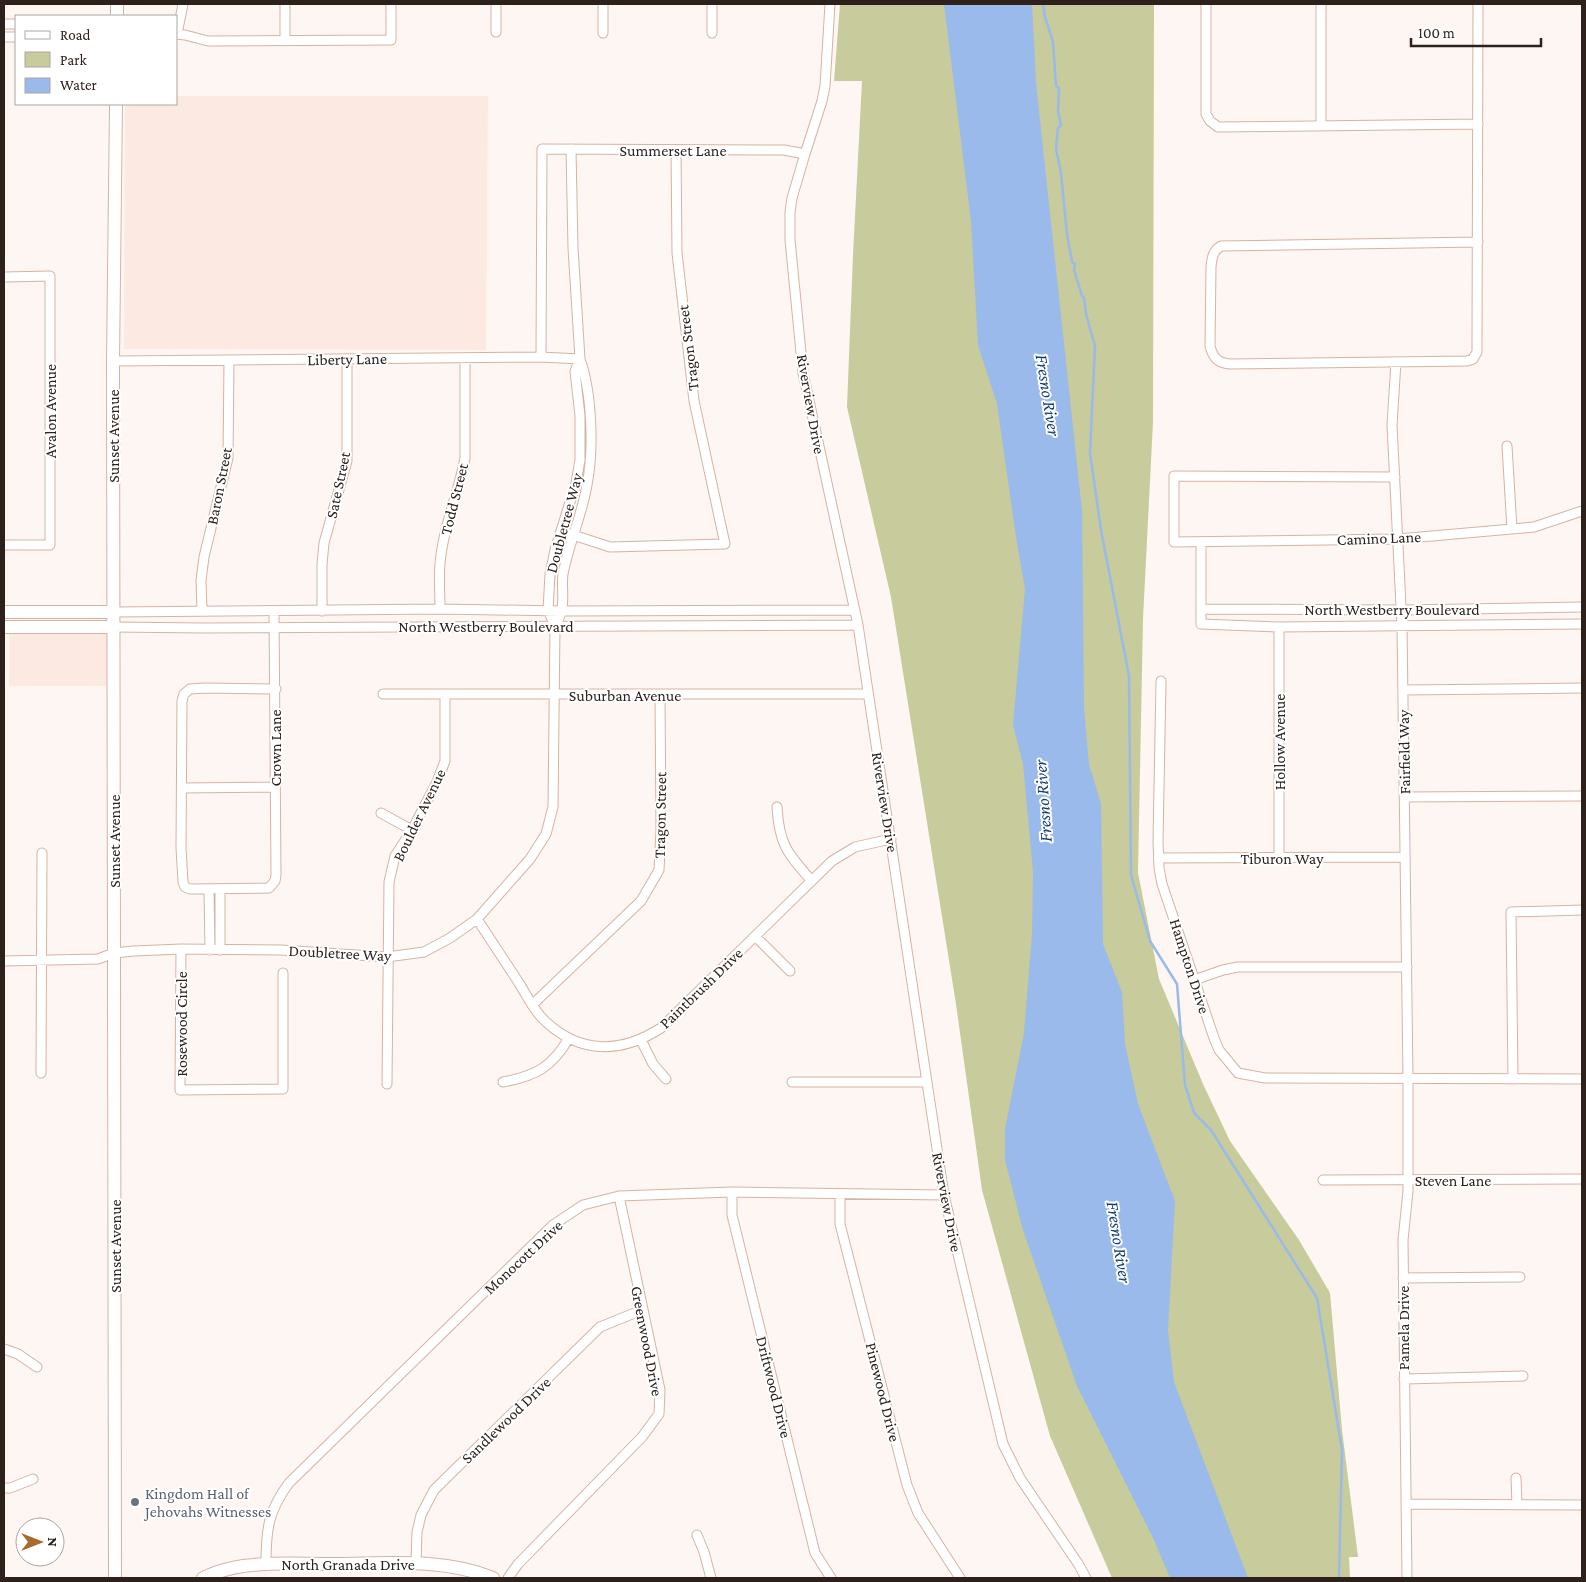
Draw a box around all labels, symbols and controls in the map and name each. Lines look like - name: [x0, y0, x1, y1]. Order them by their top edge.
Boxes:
- legend: [15, 15, 178, 105]
- scale bar: [1411, 15, 1541, 47]
- text: 100 m: [1418, 25, 1455, 41]
- text: Road: [60, 27, 91, 43]
- text: Park: [60, 52, 87, 68]
- text: Water: [60, 77, 97, 93]
- street label: Summerset Lane: [620, 142, 726, 159]
- street label: Tragon Street: [674, 303, 703, 392]
- street label: Liberty Lane: [307, 350, 387, 369]
- street label: Riverview Drive: [794, 353, 828, 455]
- water label: Fresno River: [1032, 353, 1064, 438]
- street label: Avalon Avenue: [42, 364, 59, 458]
- street label: Sunset Avenue: [105, 389, 122, 483]
- street label: Baron Street: [203, 445, 235, 526]
- street label: Sate Street: [323, 449, 353, 520]
- street label: Todd Street: [437, 461, 471, 537]
- street label: Doubletree Way: [542, 470, 587, 575]
- street label: Camino Lane: [1337, 528, 1421, 548]
- street label: North Westberry Boulevard: [1304, 601, 1480, 619]
- street label: North Westberry Boulevard: [398, 618, 574, 636]
- street label: Suburban Avenue: [569, 687, 681, 704]
- street label: Hollow Avenue: [1271, 694, 1288, 790]
- street label: Crown Lane: [267, 709, 284, 787]
- street label: Fairfield Way: [1395, 709, 1414, 794]
- street label: Riverview Drive: [869, 751, 901, 853]
- water label: Fresno River: [1030, 758, 1056, 843]
- street label: Boulder Avenue: [389, 766, 449, 864]
- street label: Tragon Street: [651, 771, 670, 858]
- street label: Sunset Avenue: [106, 794, 123, 888]
- street label: Tiburon Way: [1240, 850, 1324, 868]
- street label: Hampton Drive: [1166, 916, 1213, 1016]
- street label: Doubletree Way: [288, 942, 392, 965]
- street label: Paintbrush Drive: [656, 944, 746, 1032]
- street label: Rosewood Circle: [173, 971, 190, 1077]
- street label: Riverview Drive: [929, 1151, 965, 1253]
- street label: Steven Lane: [1415, 1172, 1491, 1189]
- street label: Sunset Avenue: [107, 1199, 124, 1293]
- water label: Fresno River: [1103, 1200, 1135, 1285]
- street label: Monocott Drive: [480, 1216, 566, 1298]
- street label: Greenwood Drive: [628, 1284, 666, 1398]
- street label: Pamela Drive: [1395, 1286, 1412, 1370]
- street label: Driftwood Drive: [753, 1334, 795, 1440]
- street label: Pinewood Drive: [862, 1341, 904, 1443]
- street label: Sandlewood Drive: [458, 1373, 554, 1467]
- place label: Kingdom Hall of Jehovahs Witnesses: [143, 1485, 271, 1521]
- marker: Kingdom Hall of Jehovahs Witnesses: [129, 1496, 141, 1508]
- north arrow: [15, 1517, 65, 1567]
- text: N: [45, 1537, 61, 1547]
- street label: North Granada Drive: [281, 1556, 415, 1573]

